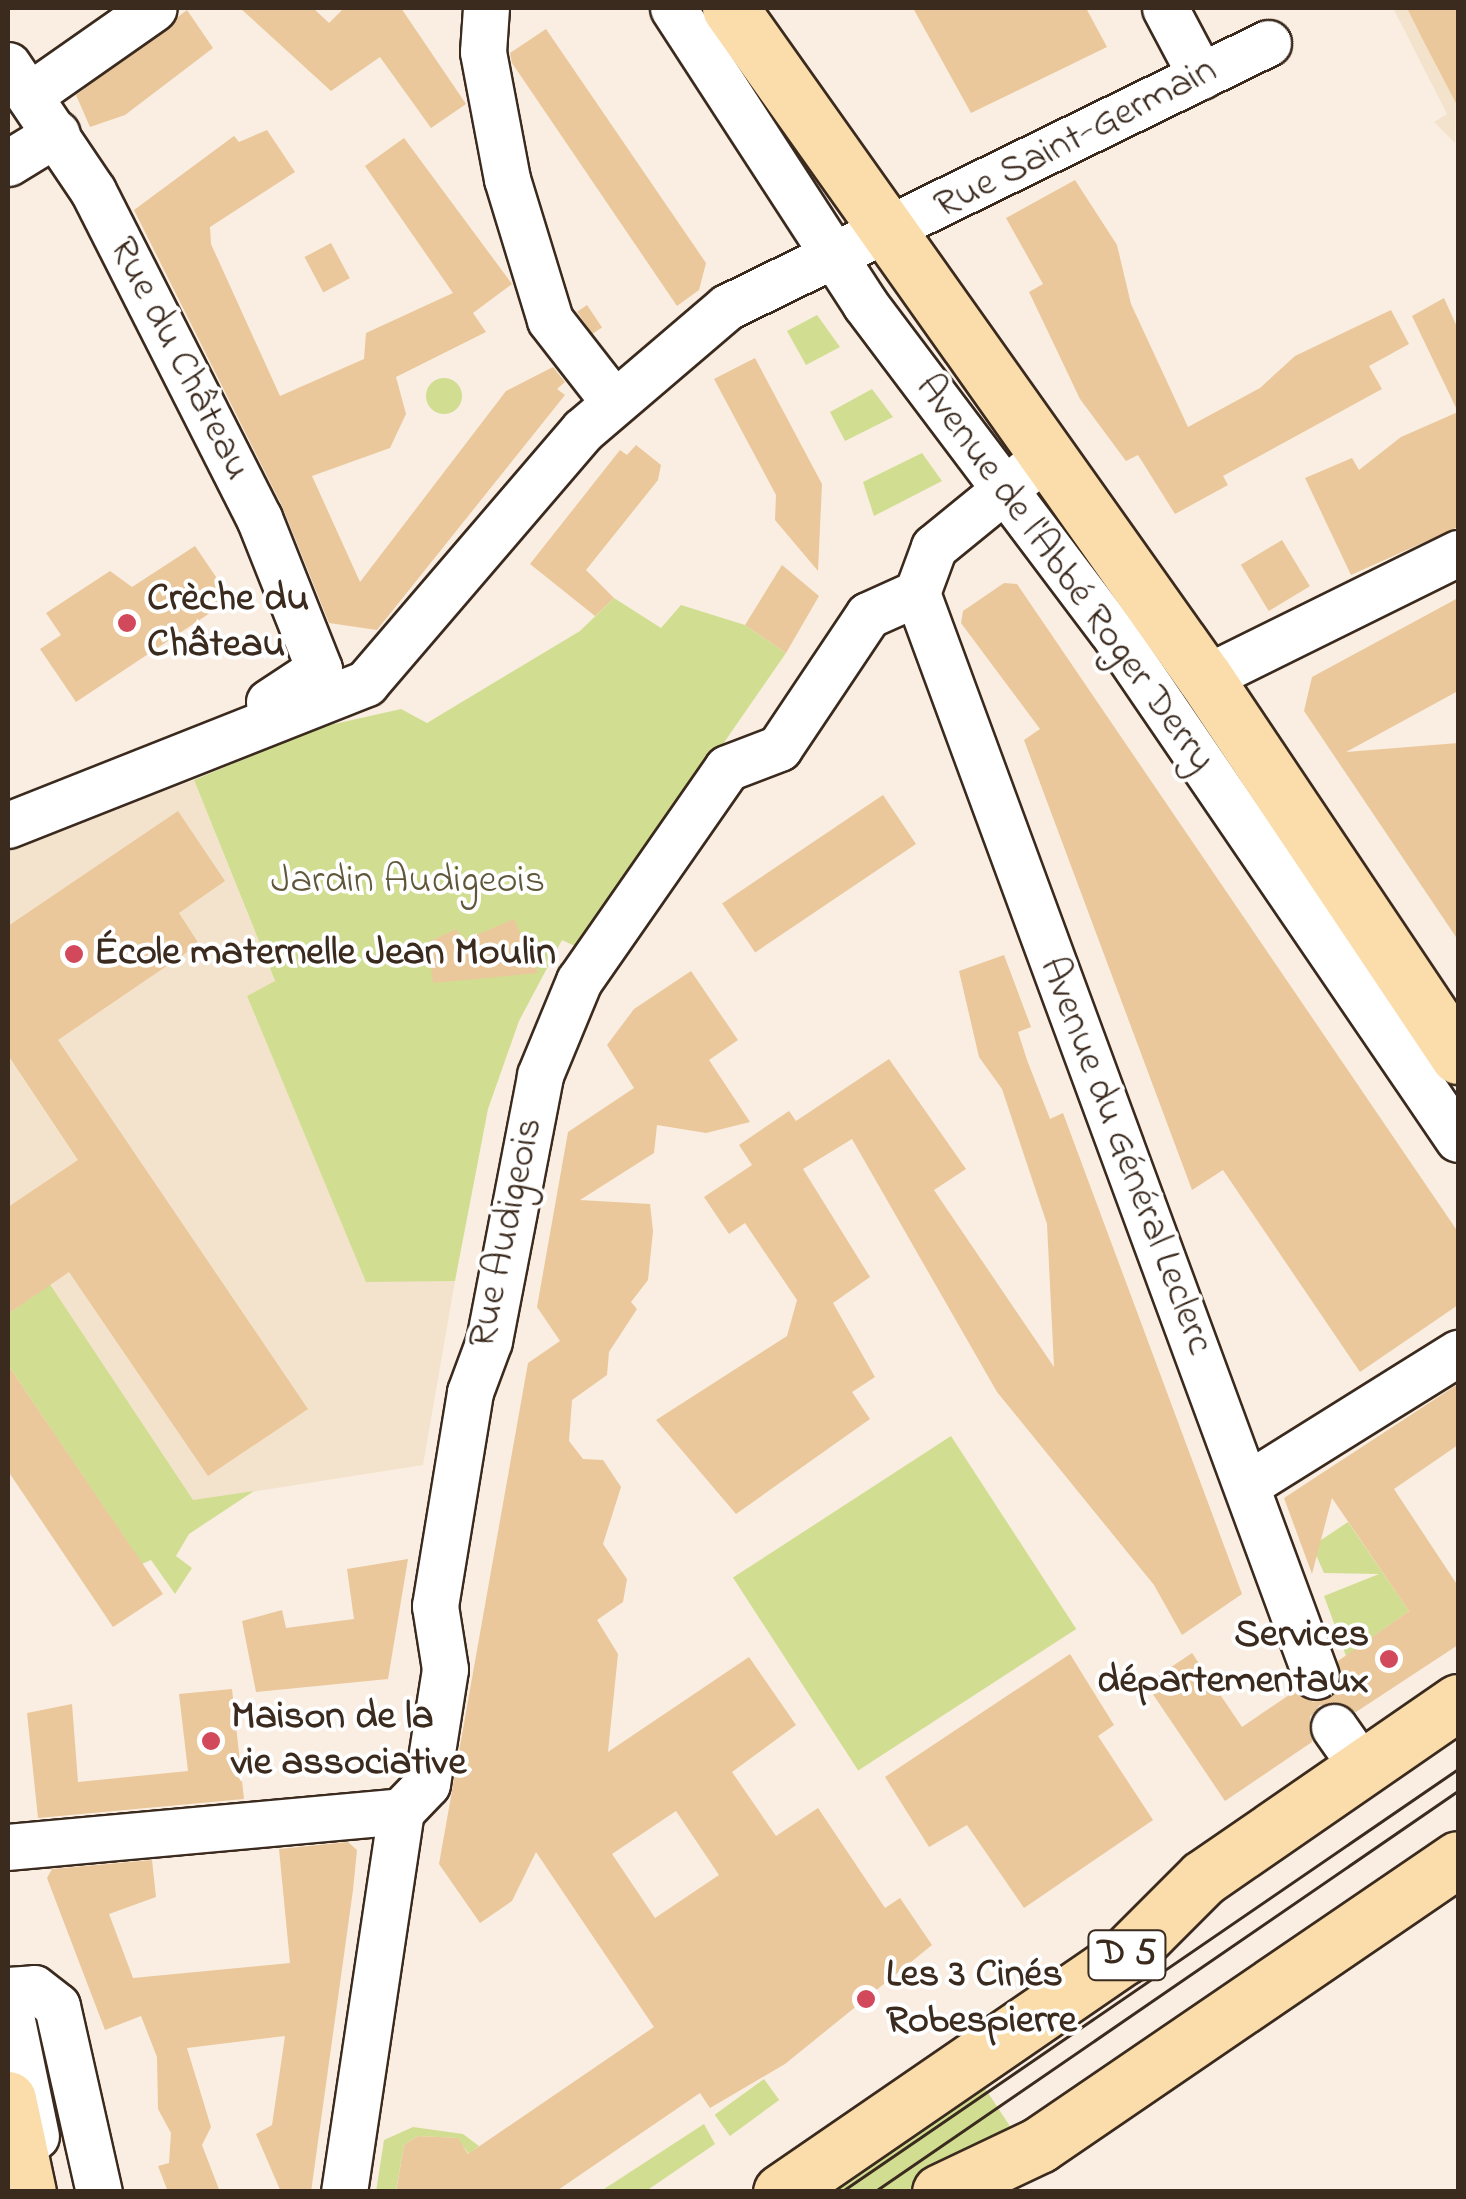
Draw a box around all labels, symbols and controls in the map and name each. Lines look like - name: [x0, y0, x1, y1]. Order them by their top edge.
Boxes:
- street label: Rue Saint-Germain: [927, 47, 1225, 231]
- street label: Rue du Château: [97, 229, 261, 489]
- street label: Avenue de l'Abbé Roger Derry: [904, 366, 1224, 782]
- place label: Crèche du Château: [147, 576, 309, 670]
- marker: Crèche du Château: [116, 612, 138, 634]
- park label: Jardin Audigeois: [271, 858, 545, 906]
- place label: École maternelle Jean Moulin: [94, 930, 556, 978]
- marker: École maternelle Jean Moulin: [63, 943, 85, 965]
- street label: Avenue du Général Leclerc: [1027, 951, 1223, 1361]
- street label: Rue Audigeois: [459, 1113, 555, 1353]
- place label: Services départementaux: [1097, 1612, 1369, 1706]
- marker: Services départementaux: [1378, 1648, 1400, 1670]
- place label: Maison de la vie associative: [231, 1694, 466, 1788]
- marker: Maison de la vie associative: [200, 1730, 222, 1752]
- road number: D 5: [1087, 1922, 1167, 1988]
- place label: Les 3 Cinés Robespierre: [886, 1952, 1077, 2046]
- marker: Les 3 Cinés Robespierre: [855, 1988, 877, 2010]

